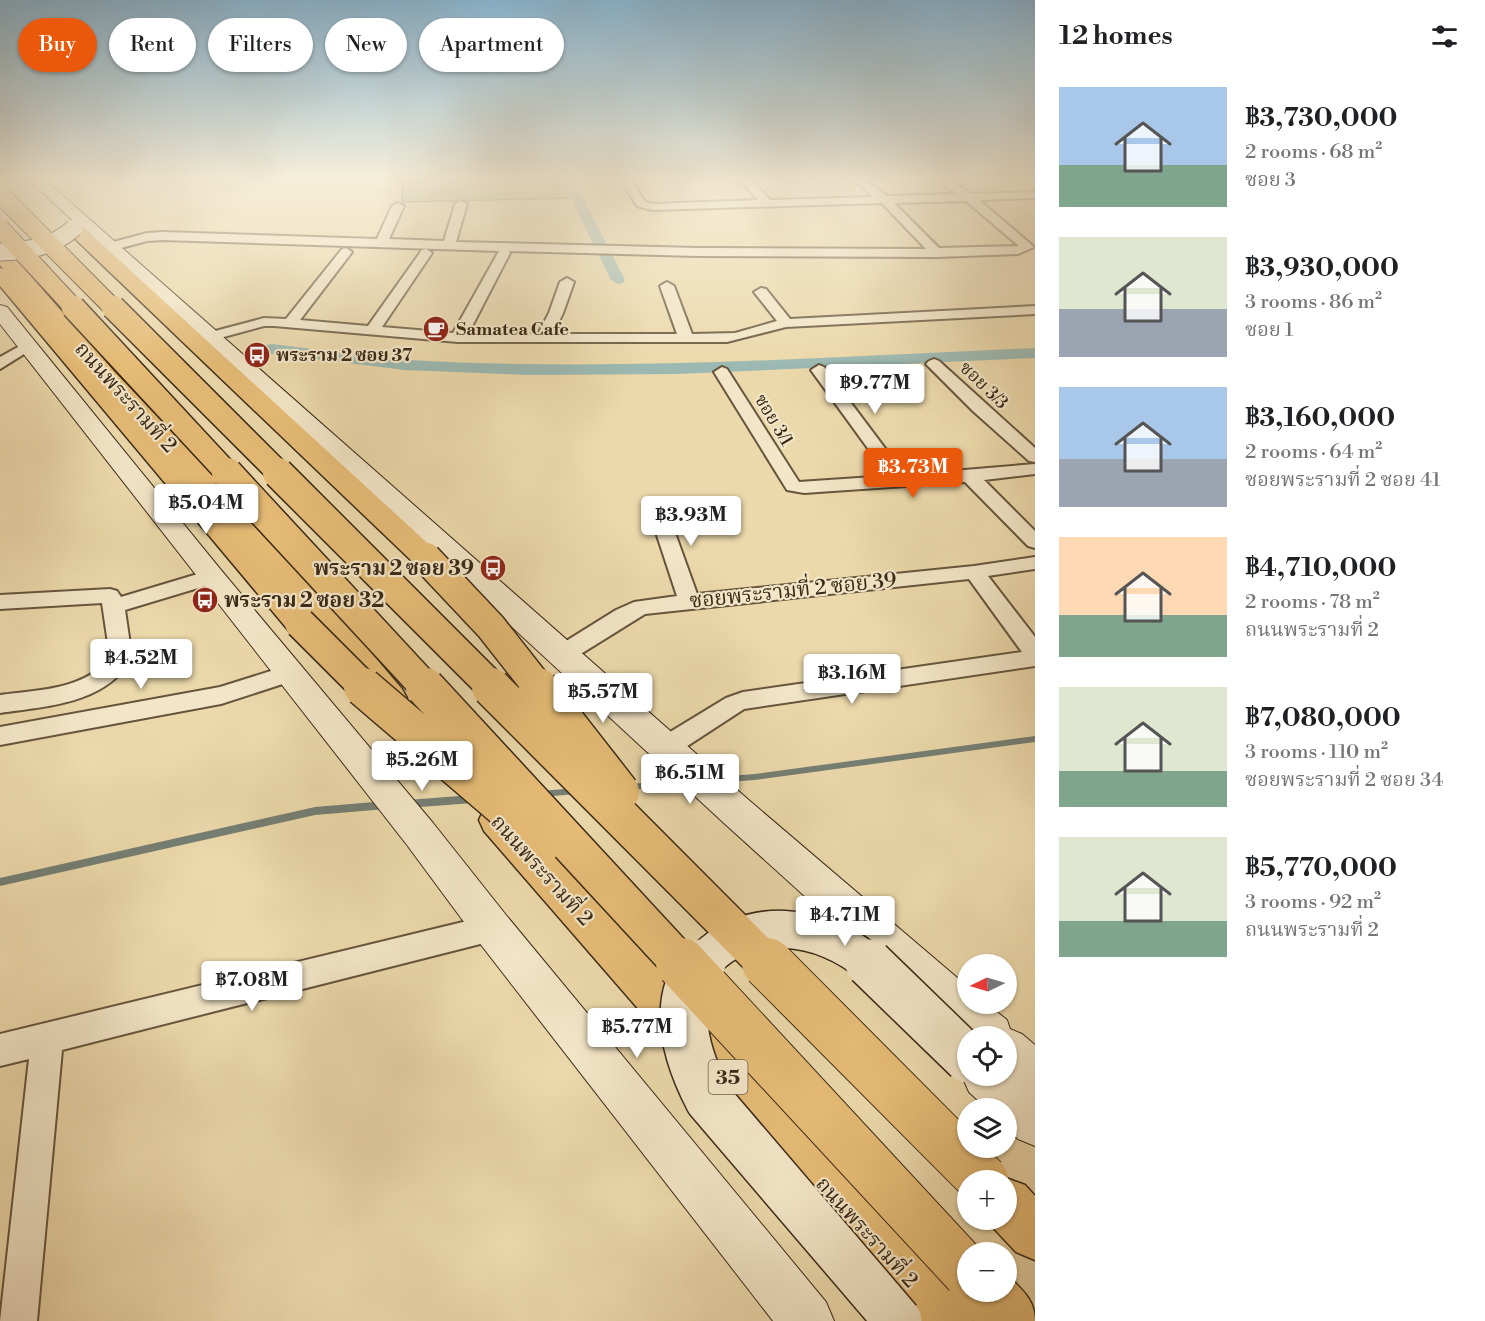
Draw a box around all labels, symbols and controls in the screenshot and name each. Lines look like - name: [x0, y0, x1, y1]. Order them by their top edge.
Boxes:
- chip: Buy: [18, 18, 97, 72]
- chip: Rent: [109, 18, 196, 72]
- chip: Filters: [208, 18, 313, 72]
- chip: New: [325, 18, 407, 72]
- chip: Apartment: [419, 18, 564, 72]
- text: 12 homes: [1059, 20, 1173, 52]
- icon: filters: [1428, 20, 1461, 53]
- text: ฿3,730,000: [1245, 102, 1398, 134]
- icon: home: [1107, 111, 1179, 183]
- text: 2 rooms · 68 m²: [1245, 140, 1382, 165]
- text: ซอย 3: [1245, 168, 1296, 193]
- text: ฿3,930,000: [1245, 252, 1399, 284]
- icon: home: [1107, 261, 1179, 333]
- text: 3 rooms · 86 m²: [1245, 290, 1382, 315]
- cafe icon: Samatea Cafe: [421, 314, 451, 344]
- place label: Samatea Cafe: [456, 318, 569, 341]
- text: ซอย 1: [1245, 318, 1293, 343]
- street label: ถนนพระรามที่ 2: [69, 334, 185, 459]
- bus stop icon: พระราม 2 ซอย 37: [242, 340, 272, 370]
- place label: พระราม 2 ซอย 37: [276, 344, 413, 367]
- street label: ซอย 3/3: [954, 357, 1013, 414]
- pin: ฿9.77M: [826, 364, 924, 415]
- text: ฿9.77M: [839, 371, 911, 396]
- street label: ซอย 3/1: [749, 390, 798, 451]
- text: ฿3,160,000: [1245, 402, 1395, 434]
- icon: home: [1107, 411, 1179, 483]
- text: 2 rooms · 64 m²: [1245, 440, 1382, 465]
- pin: ฿3.73M: [864, 448, 962, 499]
- text: ฿3.73M: [878, 455, 948, 480]
- text: ซอยพระรามที่ 2 ซอย 41: [1245, 468, 1441, 493]
- pin: ฿5.04M: [157, 484, 255, 535]
- text: ฿5.04M: [168, 491, 244, 516]
- pin: ฿3.93M: [642, 496, 740, 547]
- text: ฿3.93M: [655, 503, 727, 528]
- text: ฿4,710,000: [1245, 552, 1396, 584]
- bus stop icon: พระราม 2 ซอย 39: [478, 553, 508, 583]
- place label: พระราม 2 ซอย 39: [313, 556, 474, 582]
- icon: home: [1107, 561, 1179, 633]
- street label: ซอยพระรามที่ 2 ซอย 39: [688, 563, 898, 615]
- bus stop icon: พระราม 2 ซอย 32: [190, 585, 220, 615]
- place label: พระราม 2 ซอย 32: [224, 588, 384, 614]
- text: 2 rooms · 78 m²: [1245, 590, 1380, 615]
- text: ถนนพระรามที่ 2: [1245, 618, 1379, 643]
- pin: ฿4.52M: [92, 639, 190, 690]
- text: ฿4.52M: [104, 646, 178, 671]
- pin: ฿3.16M: [803, 654, 901, 705]
- text: ฿3.16M: [818, 661, 886, 686]
- pin: ฿5.57M: [554, 673, 652, 724]
- text: ฿5.57M: [567, 680, 639, 705]
- text: ฿7,080,000: [1245, 702, 1401, 734]
- icon: home: [1107, 711, 1179, 783]
- text: 3 rooms · 110 m²: [1245, 740, 1388, 765]
- pin: ฿5.26M: [373, 741, 471, 792]
- text: ฿5.26M: [386, 748, 458, 773]
- pin: ฿6.51M: [641, 754, 739, 805]
- text: ฿6.51M: [655, 761, 725, 786]
- text: ซอยพระรามที่ 2 ซอย 34: [1245, 768, 1443, 793]
- street label: ถนนพระรามที่ 2: [485, 807, 601, 932]
- text: ฿5,770,000: [1245, 852, 1397, 884]
- icon: home: [1107, 861, 1179, 933]
- text: 3 rooms · 92 m²: [1245, 890, 1381, 915]
- pin: ฿4.71M: [796, 896, 894, 947]
- text: ฿4.71M: [810, 903, 880, 928]
- text: ถนนพระรามที่ 2: [1245, 918, 1379, 943]
- north arrow: [957, 954, 1017, 1014]
- map controls: [957, 954, 1017, 1302]
- pin: ฿7.08M: [203, 961, 301, 1012]
- text: ฿7.08M: [215, 968, 289, 993]
- pin: ฿5.77M: [588, 1008, 686, 1059]
- text: ฿5.77M: [602, 1015, 672, 1040]
- button: locate: [957, 1026, 1017, 1086]
- road number: 35: [708, 1060, 748, 1094]
- button: layers: [957, 1098, 1017, 1158]
- street label: ถนนพระรามที่ 2: [810, 1169, 926, 1294]
- button: +: [957, 1170, 1017, 1230]
- button: −: [957, 1242, 1017, 1302]

